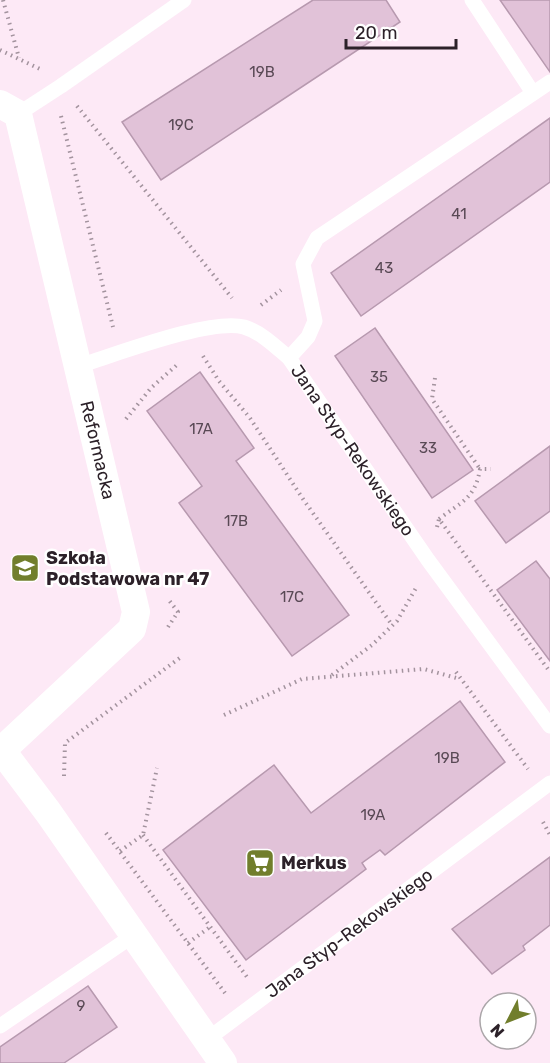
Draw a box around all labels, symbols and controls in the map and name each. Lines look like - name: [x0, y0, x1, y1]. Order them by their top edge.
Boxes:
- scale bar: [346, 12, 456, 50]
- text: 20 m: [355, 22, 397, 44]
- house number: 19B: [249, 63, 275, 81]
- house number: 19C: [168, 116, 194, 134]
- house number: 41: [451, 205, 467, 223]
- house number: 43: [375, 259, 393, 277]
- street label: Jana Styp-Rekowskiego: [286, 361, 419, 540]
- house number: 35: [370, 368, 388, 386]
- street label: Reformacka: [75, 399, 120, 502]
- house number: 17A: [189, 420, 213, 438]
- house number: 33: [419, 439, 437, 457]
- house number: 17B: [224, 512, 248, 530]
- place label: Szkoła Podstawowa nr 47: [46, 547, 209, 590]
- school or university icon: Szkoła Podstawowa nr 47: [9, 552, 41, 584]
- house number: 17C: [280, 588, 304, 606]
- house number: 19B: [434, 749, 460, 767]
- house number: 19A: [361, 806, 385, 824]
- supermarket icon: Merkus: [244, 847, 276, 879]
- place label: Merkus: [281, 852, 347, 874]
- street label: Jana Styp-Rekowskiego: [261, 864, 437, 1003]
- north arrow: [478, 991, 538, 1051]
- house number: 9: [77, 997, 86, 1015]
- text: N: [486, 1020, 508, 1041]

